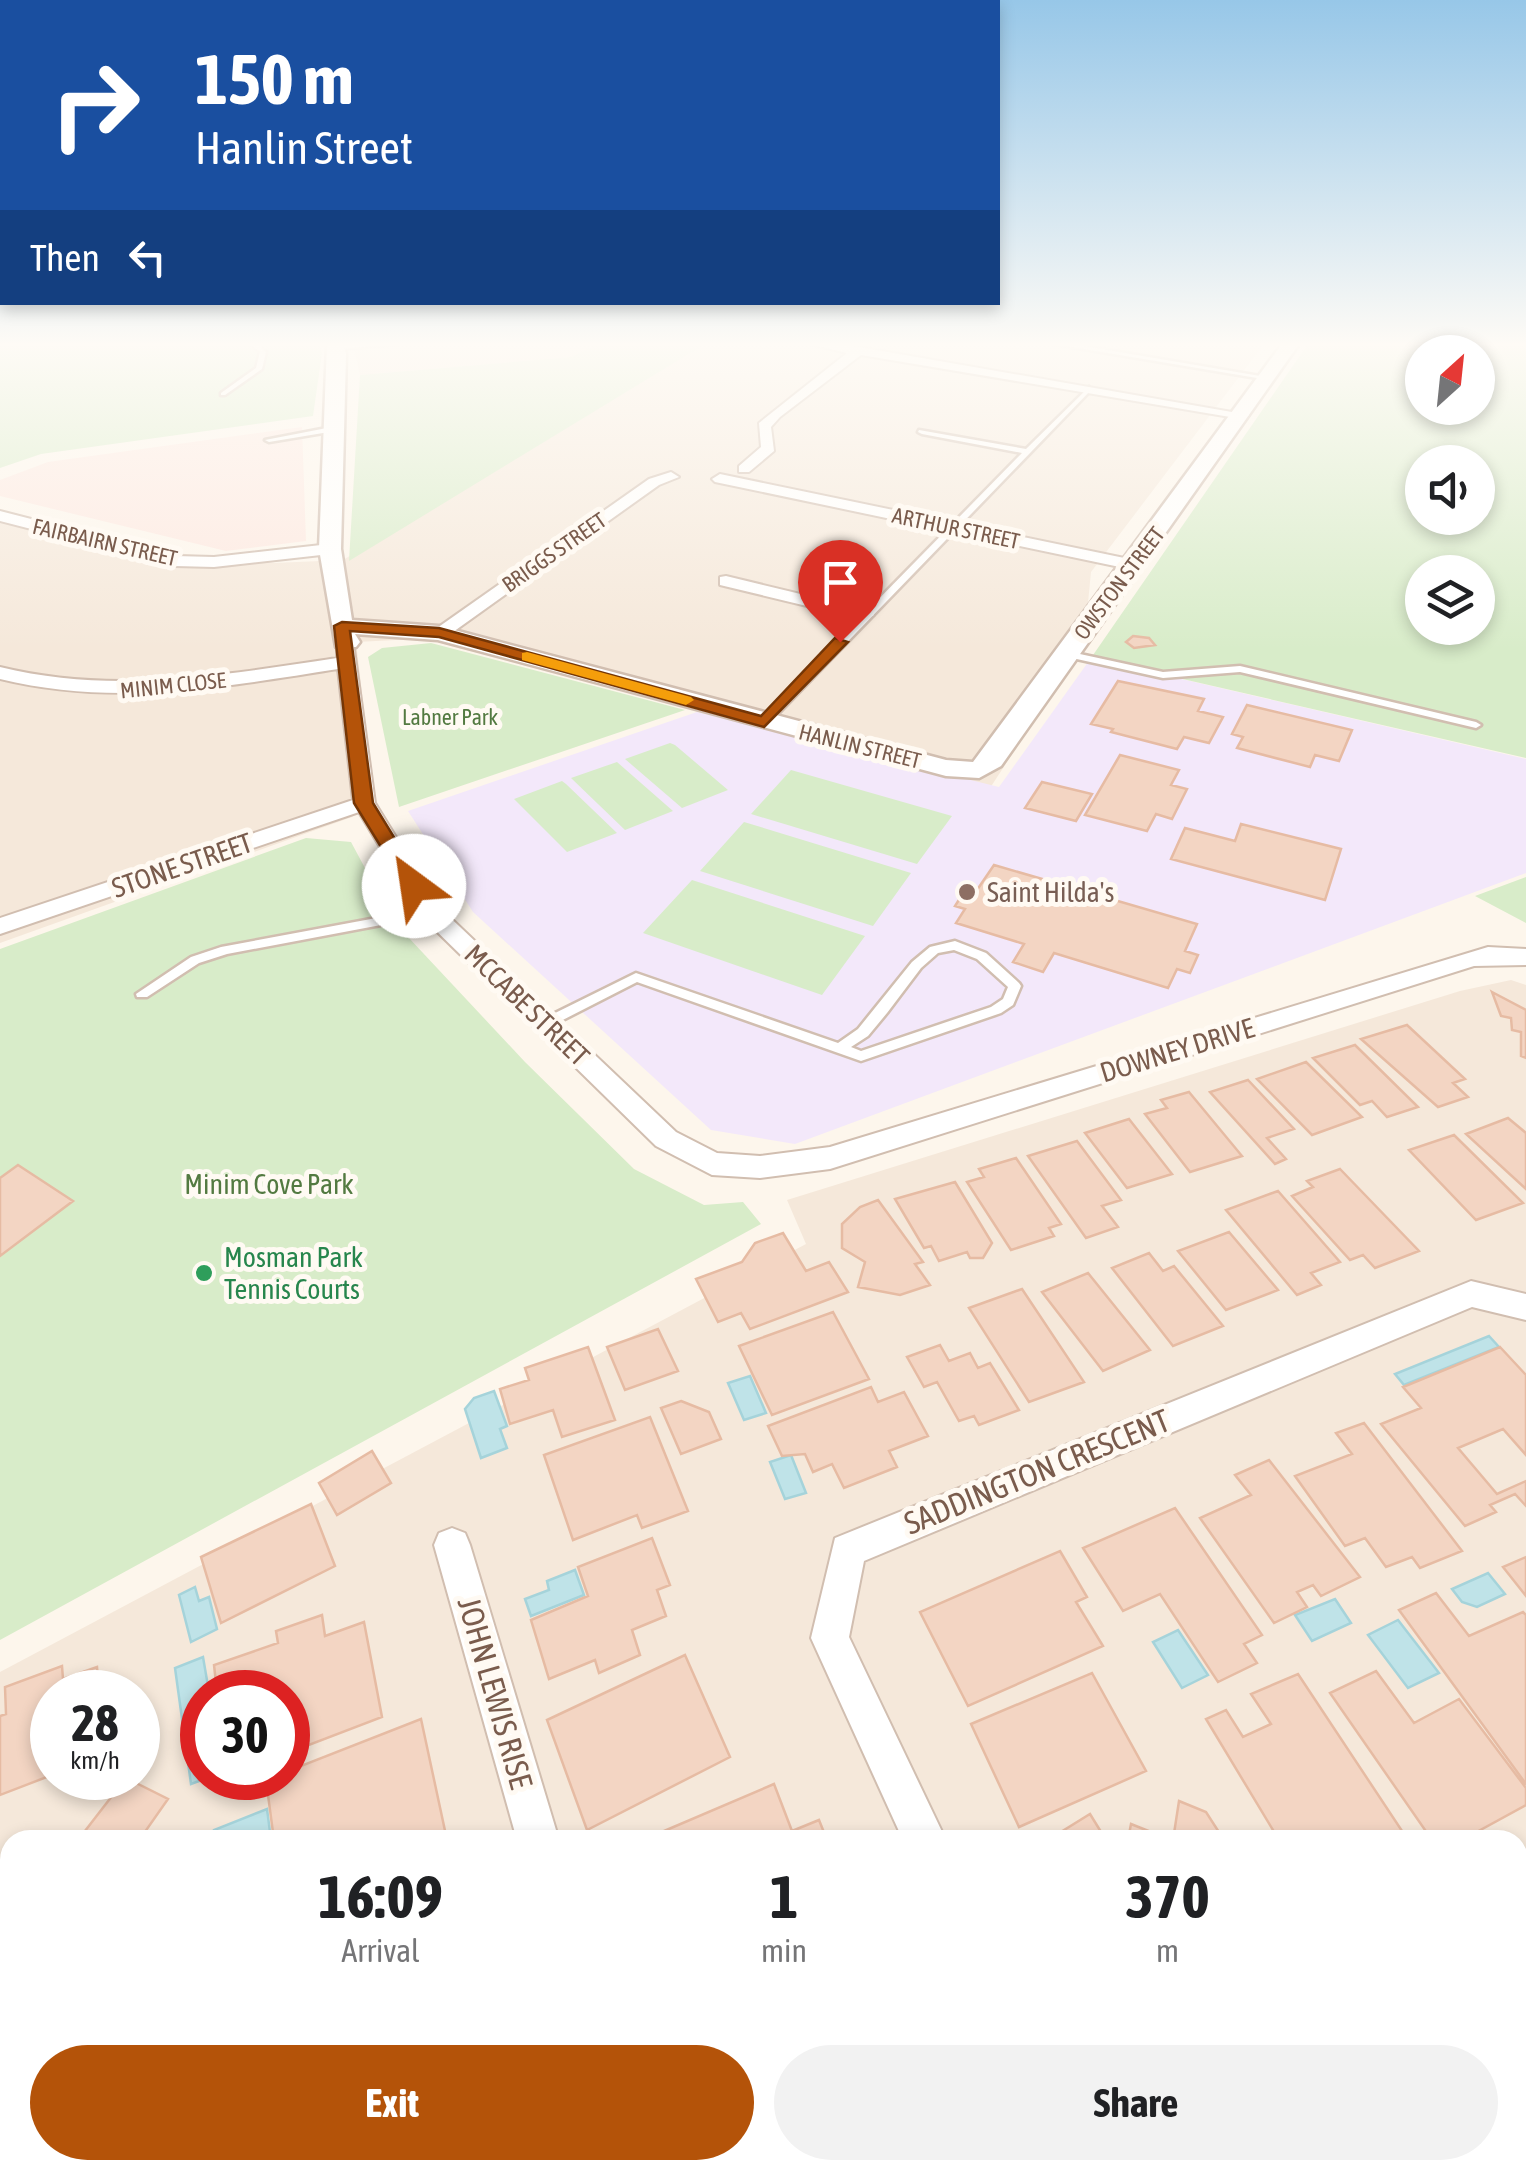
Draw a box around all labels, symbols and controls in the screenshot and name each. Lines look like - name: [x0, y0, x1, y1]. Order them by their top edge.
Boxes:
- text: 150 m: [195, 39, 354, 119]
- icon: right: [30, 40, 160, 170]
- text: Hanlin Street: [195, 122, 413, 174]
- icon: left: [120, 230, 175, 285]
- text: Then: [30, 236, 100, 279]
- north arrow: [1405, 335, 1495, 425]
- map controls: [1405, 335, 1495, 645]
- button: sound: [1405, 445, 1495, 535]
- street label: ARTHUR STREET: [890, 502, 1022, 554]
- street label: BRIGGS STREET: [497, 506, 611, 597]
- street label: FAIRBAIRN STREET: [30, 513, 180, 571]
- street label: OWSTON STREET: [1068, 521, 1170, 644]
- pin: [798, 540, 883, 643]
- icon: arrive: [813, 555, 868, 610]
- button: layers: [1405, 555, 1495, 645]
- street label: MINIM CLOSE: [119, 666, 228, 703]
- park label: Labner Park: [402, 704, 498, 730]
- street label: HANLIN STREET: [796, 718, 924, 774]
- street label: STONE STREET: [108, 826, 256, 904]
- position arrow: [362, 834, 466, 938]
- place label: Saint Hilda's: [987, 876, 1114, 908]
- marker: Saint Hilda's: [956, 881, 978, 903]
- street label: MCCABE STREET: [458, 938, 596, 1072]
- street label: DOWNEY DRIVE: [1096, 1011, 1258, 1089]
- park label: Minim Cove Park: [184, 1168, 354, 1200]
- place label: Mosman Park Tennis Courts: [224, 1241, 363, 1305]
- marker: Mosman Park Tennis Courts: [193, 1262, 215, 1284]
- street label: SADDINGTON CRESCENT: [899, 1401, 1175, 1542]
- street label: JOHN LEWIS RISE: [451, 1593, 541, 1793]
- speed limit sign: 30: [180, 1670, 310, 1800]
- text: 28: [71, 1694, 118, 1752]
- text: km/h: [70, 1746, 120, 1774]
- text: 16:09: [318, 1862, 443, 1931]
- text: 1: [770, 1862, 798, 1931]
- text: 370: [1125, 1862, 1210, 1931]
- text: Arrival: [341, 1932, 420, 1969]
- text: min: [761, 1932, 807, 1969]
- text: m: [1156, 1932, 1179, 1969]
- button: Exit: [30, 2045, 754, 2160]
- button: Share: [774, 2045, 1498, 2160]

